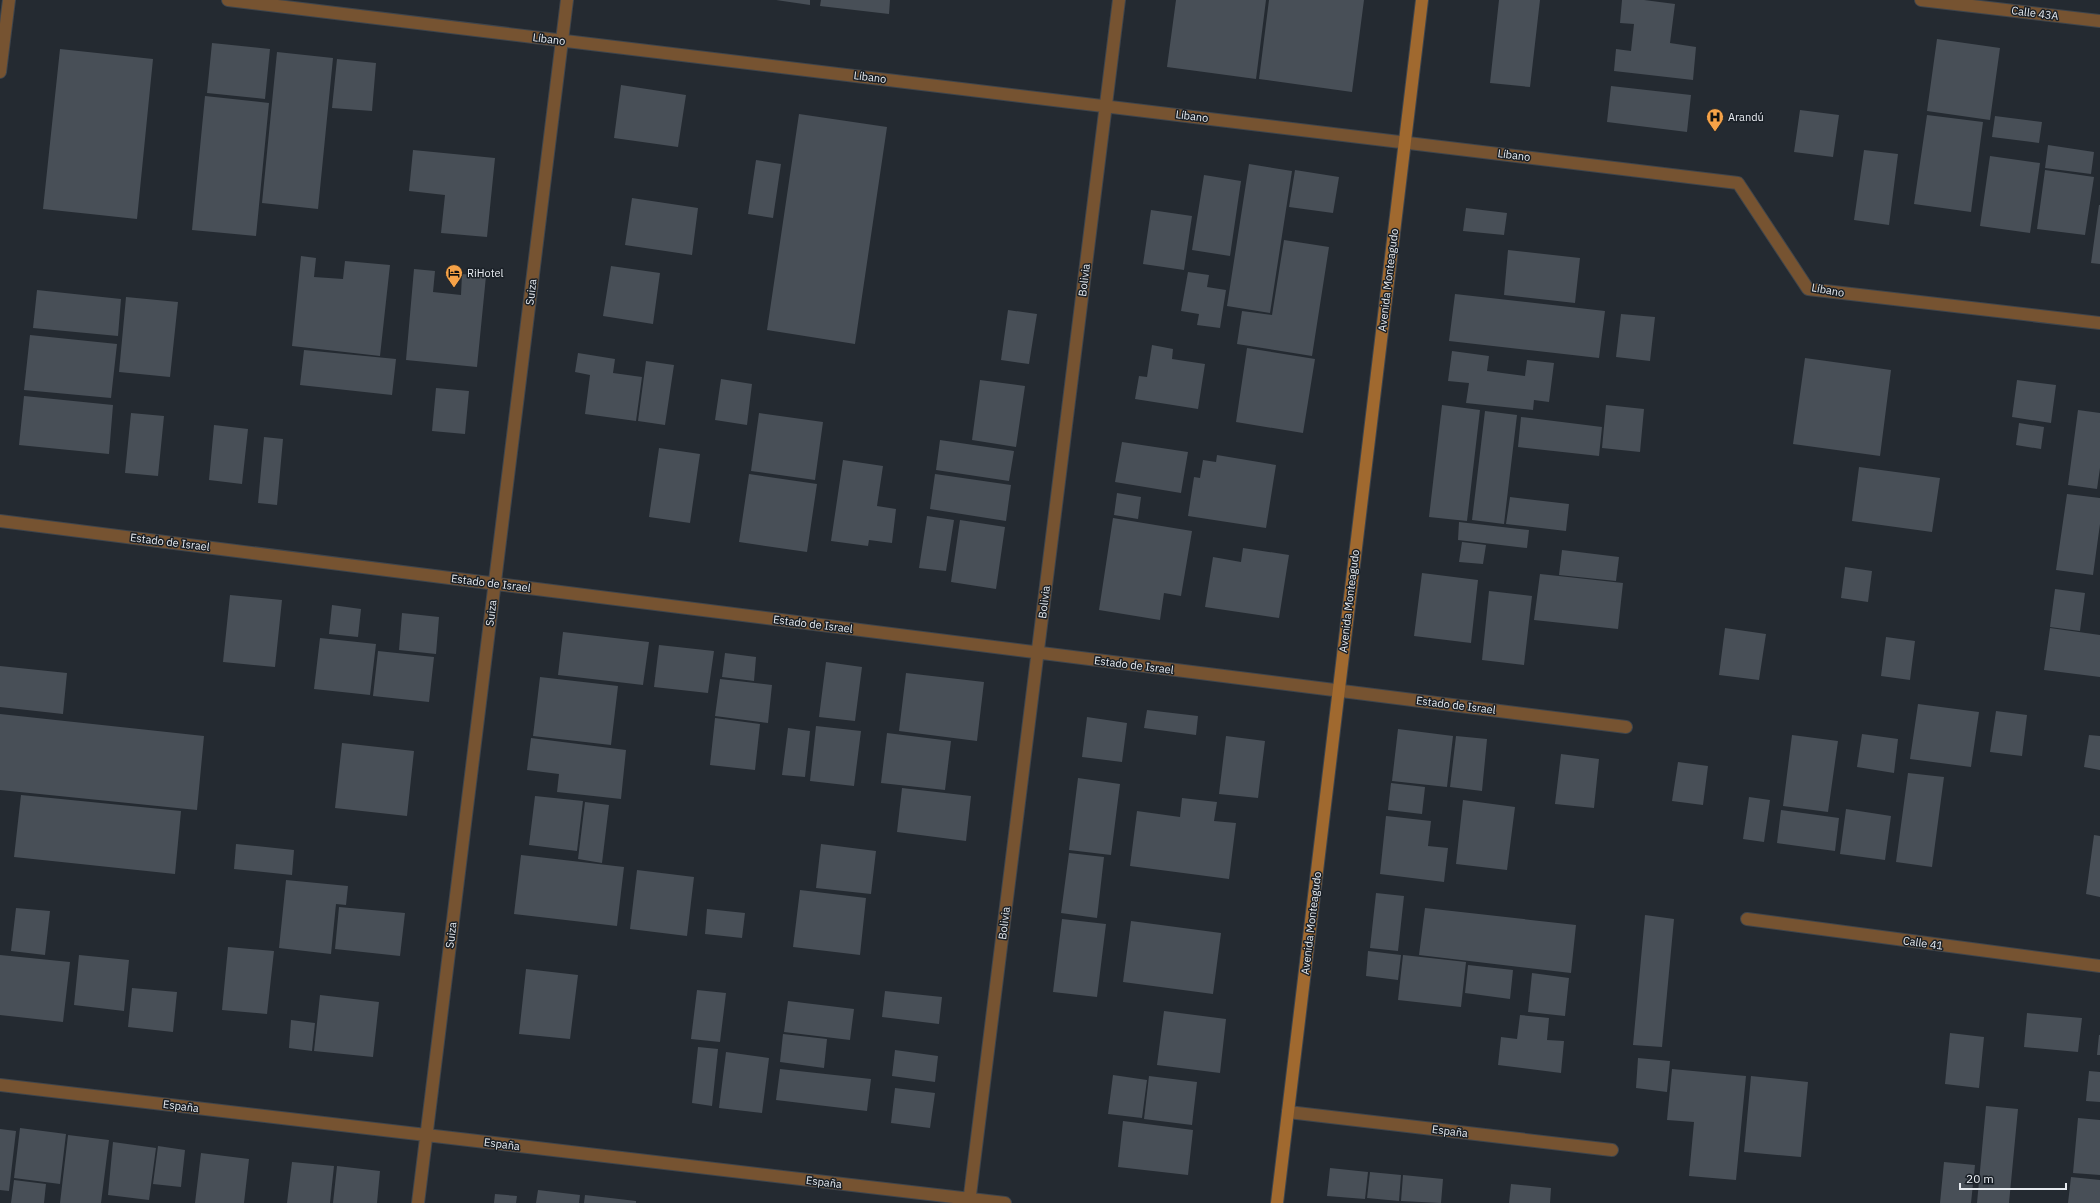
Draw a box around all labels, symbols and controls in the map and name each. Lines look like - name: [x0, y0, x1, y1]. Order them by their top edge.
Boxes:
- street label: Calle 43A: [2011, 3, 2059, 23]
- street label: Líbano: [532, 30, 566, 48]
- street label: Líbano: [853, 68, 887, 86]
- street label: Líbano: [1175, 107, 1209, 125]
- hospital icon: Arandú: [1705, 107, 1725, 132]
- place label: Arandú: [1728, 110, 1764, 124]
- street label: Líbano: [1497, 146, 1531, 164]
- street label: Avenida Monteagudo: [1375, 228, 1401, 332]
- hotel icon: RiHotel: [444, 263, 464, 288]
- street label: Bolivia: [1075, 263, 1093, 297]
- place label: RiHotel: [467, 266, 504, 280]
- street label: Suiza: [522, 278, 540, 306]
- street label: Líbano: [1811, 280, 1845, 300]
- street label: Estado de Israel: [129, 530, 211, 554]
- street label: Avenida Monteagudo: [1336, 549, 1362, 653]
- street label: Estado de Israel: [450, 571, 532, 595]
- street label: Bolivia: [1035, 585, 1053, 619]
- street label: Suiza: [482, 599, 500, 627]
- street label: Estado de Israel: [772, 612, 854, 636]
- street label: Estado de Israel: [1093, 653, 1175, 677]
- street label: Estado de Israel: [1415, 693, 1497, 717]
- street label: Avenida Monteagudo: [1298, 871, 1324, 975]
- street label: Bolivia: [995, 906, 1013, 940]
- street label: Suiza: [442, 921, 460, 949]
- street label: Calle 41: [1902, 933, 1944, 953]
- street label: España: [162, 1097, 200, 1115]
- street label: España: [1431, 1122, 1469, 1140]
- street label: España: [483, 1135, 521, 1153]
- scale bar: [1960, 1165, 2066, 1191]
- text: 20 m: [1966, 1171, 1994, 1186]
- street label: España: [805, 1173, 843, 1191]

